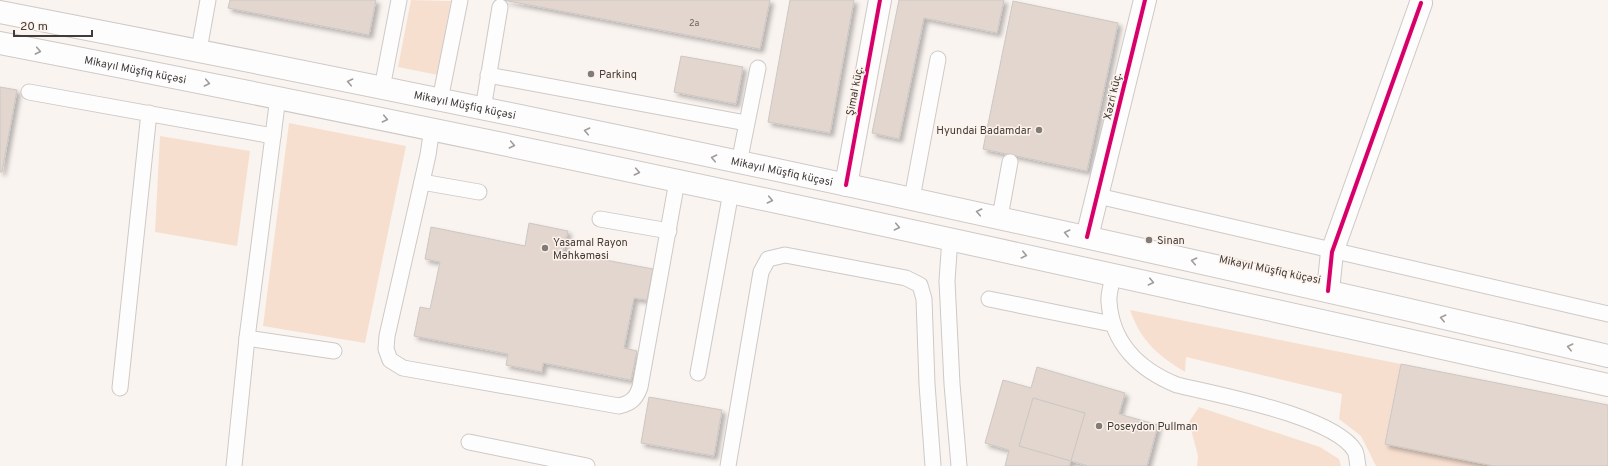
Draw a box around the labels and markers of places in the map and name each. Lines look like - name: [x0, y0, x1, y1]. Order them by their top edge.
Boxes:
- place label: Parkinq: [599, 68, 637, 82]
- marker: Parkinq: [586, 69, 596, 79]
- place label: Hyundai Badamdar: [936, 124, 1032, 138]
- marker: Hyundai Badamdar: [1034, 125, 1044, 135]
- place label: Sinan: [1157, 234, 1185, 248]
- marker: Sinan: [1144, 235, 1154, 245]
- place label: Yasamal Rayon Məhkəməsi: [553, 236, 628, 263]
- marker: Yasamal Rayon Məhkəməsi: [540, 243, 550, 253]
- place label: Poseydon Pullman: [1107, 420, 1198, 434]
- marker: Poseydon Pullman: [1094, 421, 1104, 431]

